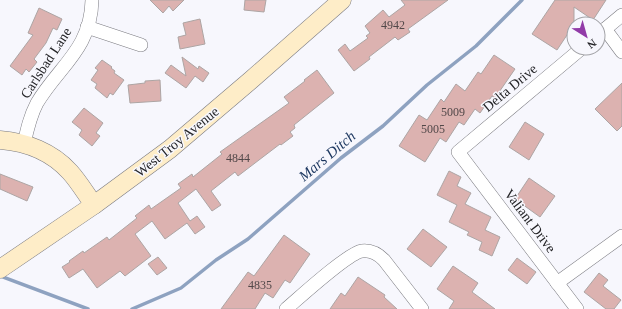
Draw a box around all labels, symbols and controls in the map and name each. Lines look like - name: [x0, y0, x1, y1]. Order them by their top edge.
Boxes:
- north arrow: [566, 16, 606, 56]
- house number: 4942: [381, 18, 405, 32]
- street label: Carlsbad Lane: [18, 25, 74, 101]
- text: N: [585, 37, 599, 51]
- street label: Delta Drive: [480, 61, 540, 115]
- street label: West Troy Avenue: [132, 104, 222, 180]
- house number: 5009: [441, 105, 465, 119]
- house number: 5005: [421, 122, 445, 136]
- water label: Mars Ditch: [295, 128, 358, 185]
- house number: 4844: [226, 151, 250, 165]
- street label: Valiant Drive: [501, 187, 559, 255]
- house number: 4835: [248, 278, 272, 292]

